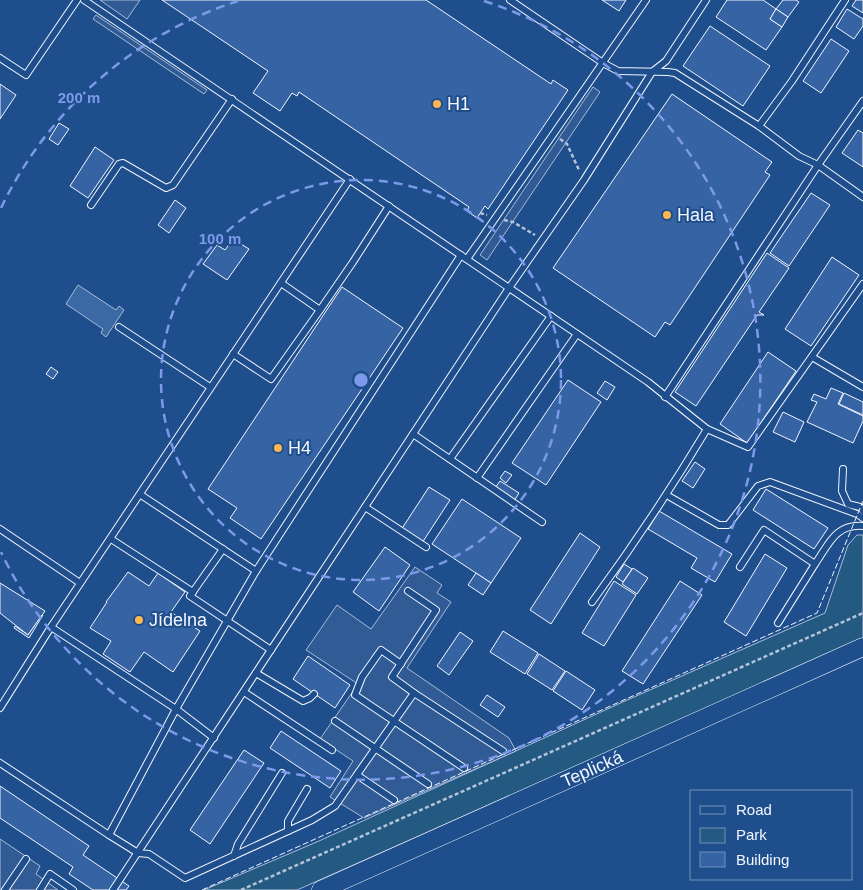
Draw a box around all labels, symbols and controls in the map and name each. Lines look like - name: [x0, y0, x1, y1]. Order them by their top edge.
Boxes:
- text: 200 m: [58, 89, 100, 106]
- place label: H1: [447, 94, 470, 114]
- marker: H1: [431, 98, 443, 110]
- place label: Hala: [677, 205, 715, 225]
- marker: Hala: [661, 209, 673, 221]
- text: 100 m: [199, 230, 241, 247]
- centre of rings: [352, 371, 370, 389]
- place label: H4: [288, 438, 311, 458]
- marker: H4: [272, 442, 284, 454]
- place label: Jídelna: [149, 610, 208, 630]
- marker: Jídelna: [133, 614, 145, 626]
- street label: Teplická: [558, 746, 627, 791]
- legend: [690, 790, 853, 880]
- text: Road: [736, 801, 772, 818]
- text: Park: [736, 826, 767, 843]
- text: Building: [736, 851, 789, 868]

